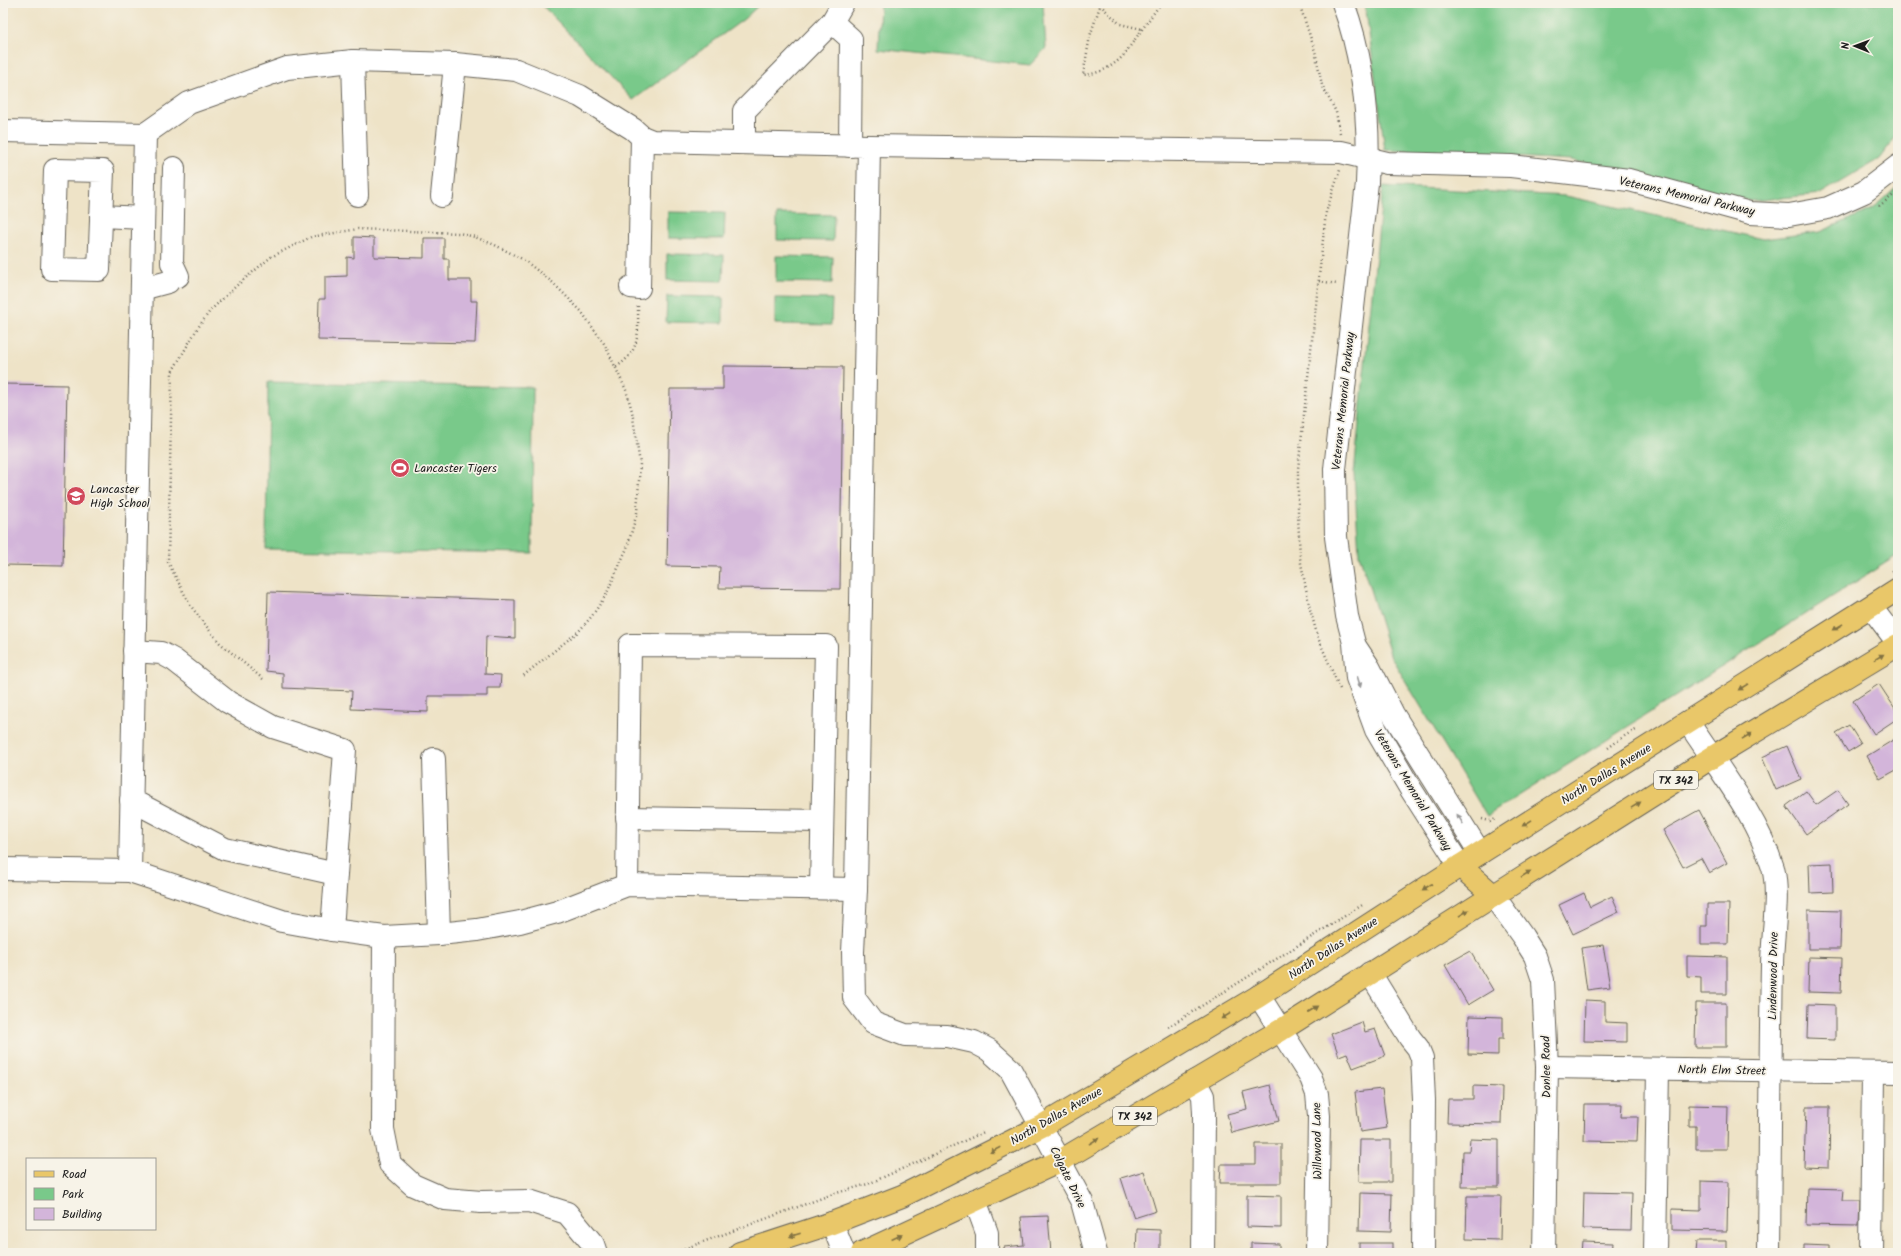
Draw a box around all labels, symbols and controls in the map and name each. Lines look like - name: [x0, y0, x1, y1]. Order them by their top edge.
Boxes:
- north arrow: [1835, 26, 1875, 66]
- text: N: [1837, 42, 1855, 49]
- street label: Veterans Memorial Parkway: [1617, 172, 1757, 221]
- street label: Veterans Memorial Parkway: [1327, 331, 1360, 471]
- sports icon: Lancaster Tigers: [389, 457, 411, 479]
- place label: Lancaster Tigers: [414, 459, 497, 478]
- place label: Lancaster High School: [90, 480, 150, 513]
- school or university icon: Lancaster High School: [65, 485, 87, 507]
- one-way arrow: [1832, 624, 1844, 631]
- one-way arrow: [1873, 653, 1885, 660]
- one-way arrow: [1356, 676, 1362, 688]
- one-way arrow: [1737, 684, 1749, 691]
- street label: Veterans Memorial Parkway: [1369, 726, 1457, 855]
- one-way arrow: [1741, 733, 1753, 740]
- street label: North Dallas Avenue: [1557, 739, 1656, 810]
- road number: TX 342: [1654, 771, 1698, 789]
- one-way arrow: [1631, 801, 1641, 809]
- one-way arrow: [1456, 814, 1463, 825]
- one-way arrow: [1522, 819, 1532, 827]
- one-way arrow: [1521, 870, 1531, 878]
- one-way arrow: [1422, 883, 1432, 891]
- one-way arrow: [1459, 909, 1469, 917]
- street label: North Dallas Avenue: [1285, 912, 1382, 985]
- street label: Lindenwood Drive: [1763, 931, 1784, 1020]
- one-way arrow: [1308, 1005, 1319, 1013]
- one-way arrow: [1220, 1013, 1232, 1020]
- street label: Donlee Road: [1536, 1035, 1557, 1098]
- street label: North Elm Street: [1678, 1060, 1767, 1081]
- street label: North Dallas Avenue: [1007, 1082, 1106, 1151]
- street label: Willowood Lane: [1307, 1102, 1328, 1180]
- road number: TX 342: [1113, 1107, 1157, 1125]
- one-way arrow: [1088, 1137, 1100, 1144]
- street label: Colgate Drive: [1044, 1143, 1091, 1212]
- one-way arrow: [989, 1147, 1001, 1153]
- legend: [26, 1158, 156, 1230]
- text: Road: [62, 1165, 87, 1184]
- text: Park: [62, 1185, 84, 1204]
- text: Building: [62, 1205, 102, 1224]
- one-way arrow: [788, 1232, 800, 1238]
- one-way arrow: [891, 1234, 903, 1240]

